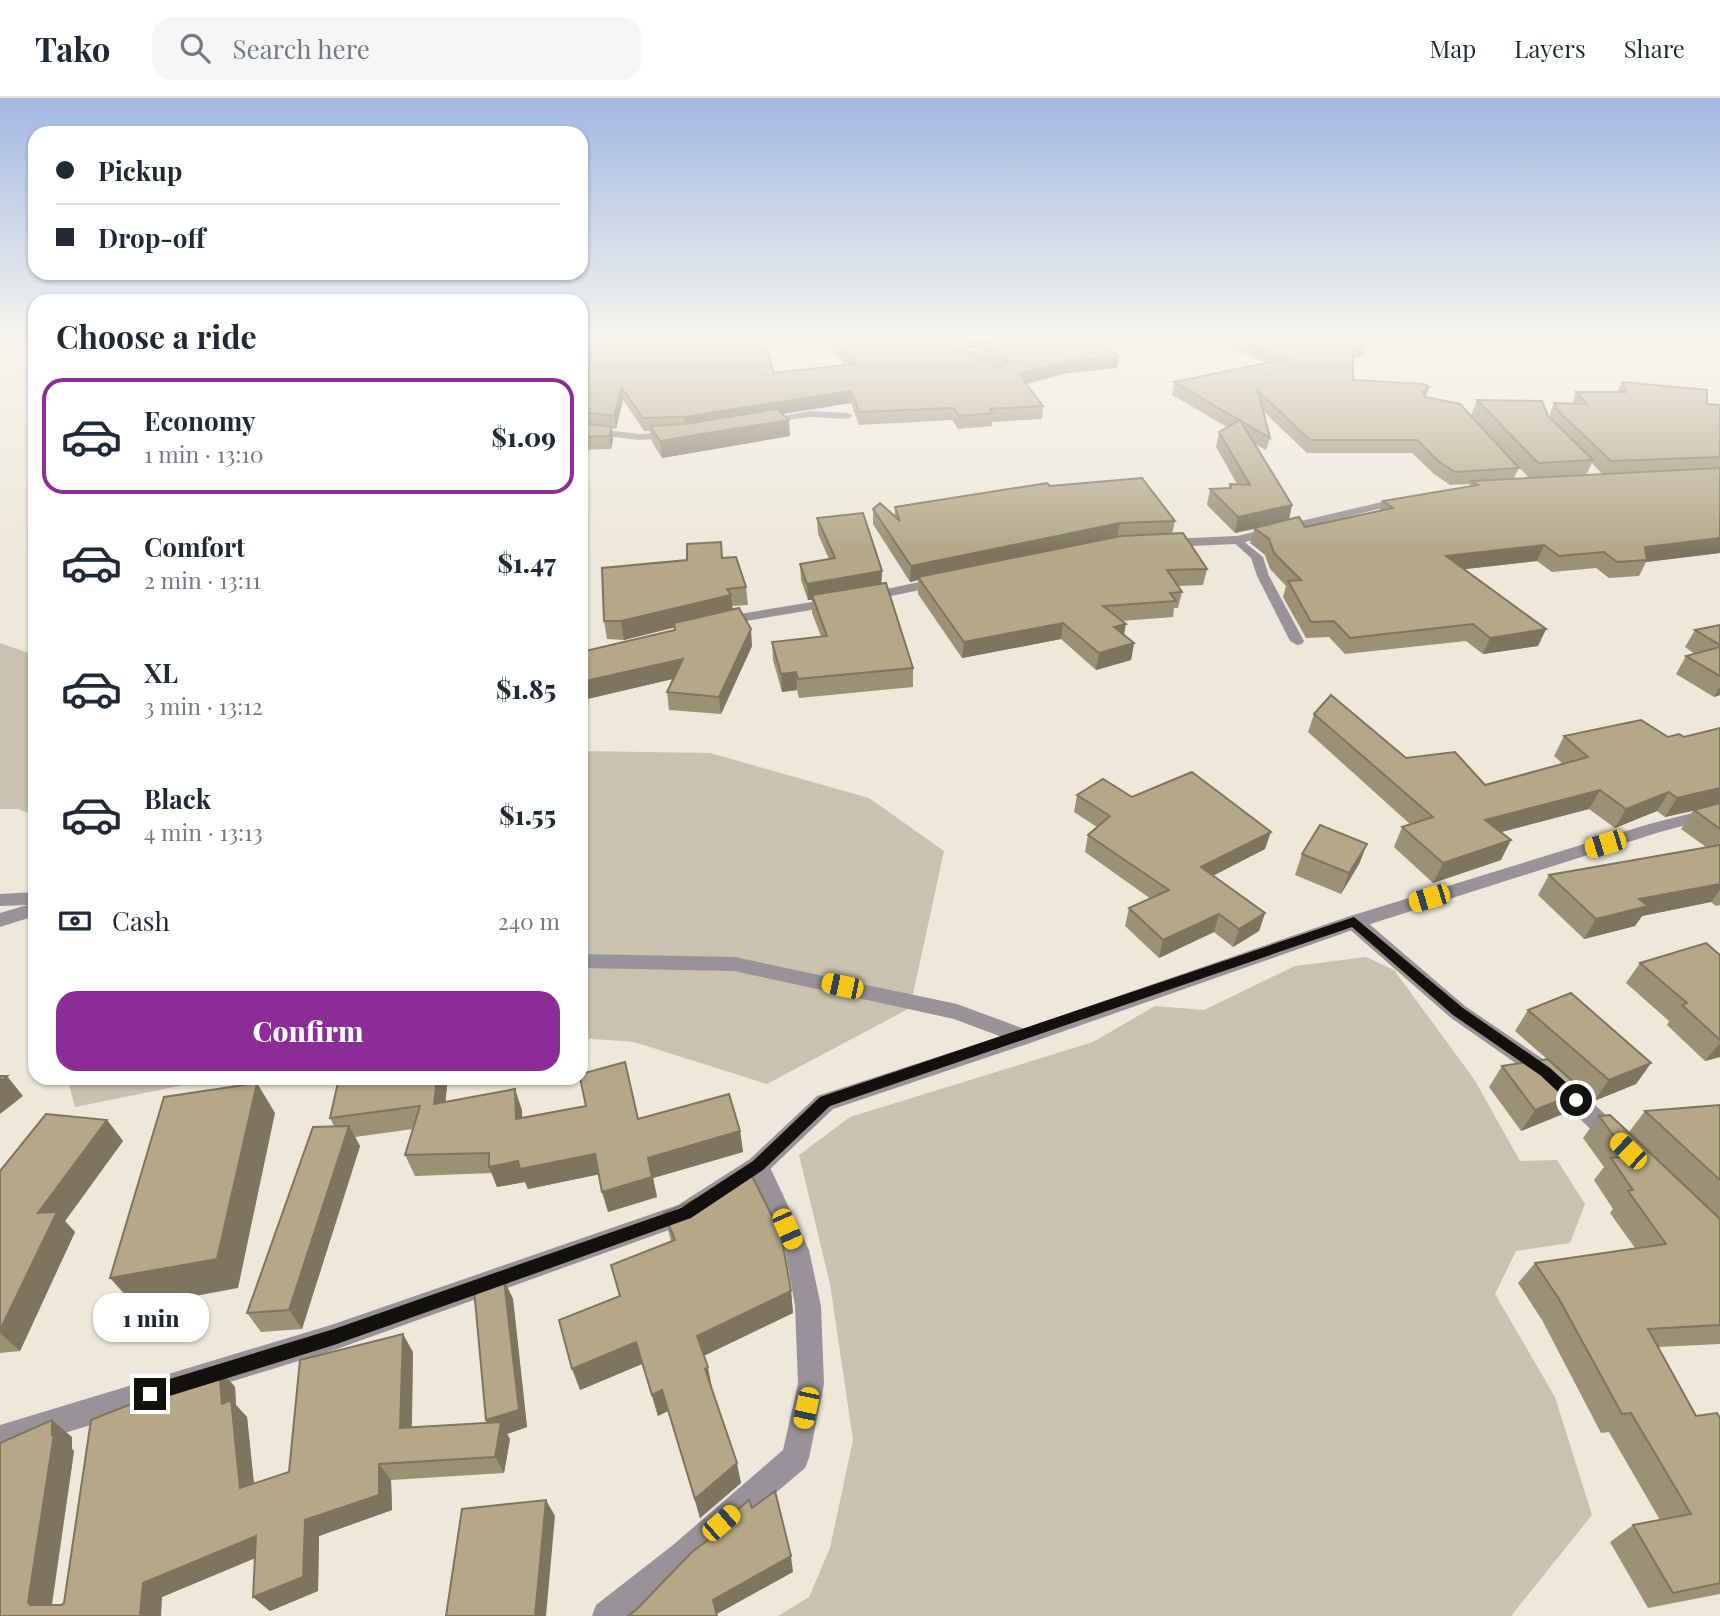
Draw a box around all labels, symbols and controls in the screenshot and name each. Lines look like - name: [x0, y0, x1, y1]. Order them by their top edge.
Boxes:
- search box: [152, 17, 642, 80]
- text: Tako: [35, 26, 110, 70]
- icon: search: [176, 29, 214, 67]
- text: Search here: [232, 31, 370, 66]
- text: Map: [1430, 32, 1476, 64]
- text: Layers: [1514, 32, 1586, 64]
- text: Share: [1624, 32, 1685, 64]
- text: Pickup: [98, 153, 182, 188]
- text: Drop-off: [98, 220, 205, 255]
- text: Choose a ride: [56, 314, 257, 357]
- text: Economy: [144, 403, 255, 438]
- icon: car: [60, 405, 123, 468]
- text: $1.09: [491, 419, 556, 454]
- text: 1 min · 13:10: [144, 438, 264, 469]
- text: Comfort: [144, 529, 245, 564]
- icon: car: [60, 531, 123, 594]
- text: $1.47: [497, 545, 556, 580]
- text: 2 min · 13:11: [144, 564, 261, 595]
- text: XL: [144, 655, 178, 690]
- icon: car: [60, 657, 123, 720]
- text: $1.85: [496, 671, 556, 706]
- text: 3 min · 13:12: [144, 690, 263, 721]
- text: Black: [144, 781, 211, 816]
- icon: car: [60, 783, 123, 846]
- text: $1.55: [499, 797, 556, 832]
- text: 4 min · 13:13: [144, 816, 263, 847]
- car: [1582, 828, 1629, 860]
- car: [1406, 882, 1453, 914]
- icon: cash: [56, 902, 94, 940]
- text: Cash: [112, 903, 170, 938]
- text: 240 m: [498, 905, 560, 936]
- car: [820, 971, 865, 1001]
- button: Confirm: [56, 991, 560, 1071]
- route start: [1560, 1084, 1592, 1116]
- car: [1606, 1129, 1651, 1173]
- car: [769, 1206, 806, 1252]
- callout: 1 min: [92, 1292, 208, 1342]
- text: 1 min: [123, 1302, 179, 1333]
- route end: [134, 1378, 166, 1410]
- car: [792, 1385, 821, 1431]
- car: [699, 1501, 744, 1545]

